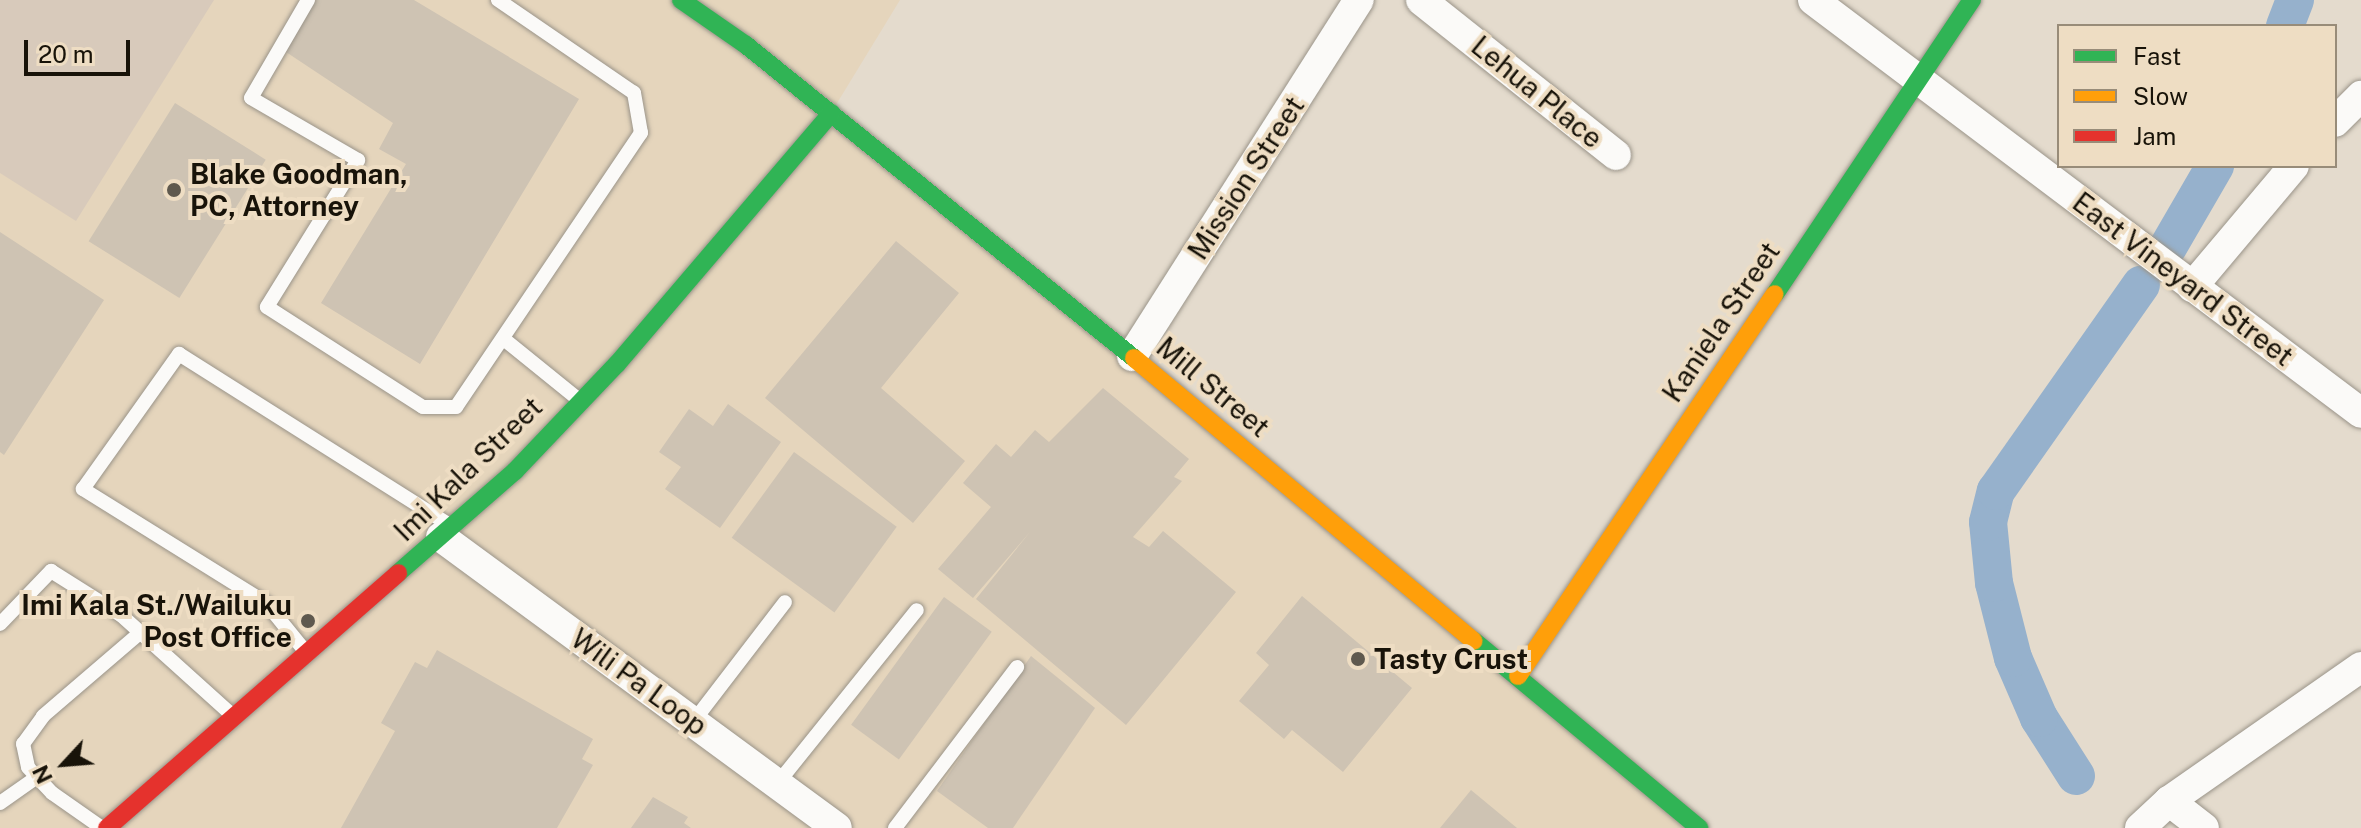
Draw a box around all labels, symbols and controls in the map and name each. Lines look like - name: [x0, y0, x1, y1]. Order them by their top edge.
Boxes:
- scale bar: [28, 24, 134, 74]
- legend: [2057, 24, 2337, 168]
- street label: Lehua Place: [1465, 29, 1609, 155]
- text: 20 m: [38, 40, 94, 68]
- text: Fast: [2133, 42, 2181, 70]
- text: Slow: [2133, 82, 2188, 110]
- street label: Mission Street: [1181, 90, 1311, 266]
- text: Jam: [2133, 122, 2176, 150]
- place label: Blake Goodman, PC, Attorney: [190, 157, 408, 223]
- marker: Blake Goodman, PC, Attorney: [165, 181, 183, 199]
- street label: East Vineyard Street: [2066, 185, 2300, 373]
- street label: Kaniela Street: [1655, 236, 1787, 408]
- street label: Mill Street: [1150, 330, 1276, 444]
- street label: Imi Kala Street: [387, 390, 549, 548]
- place label: Imi Kala St./Wailuku Post Office: [21, 588, 292, 654]
- marker: Imi Kala St./Wailuku Post Office: [299, 612, 317, 630]
- street label: Wili Pa Loop: [565, 621, 713, 743]
- place label: Tasty Crust: [1374, 642, 1528, 676]
- marker: Tasty Crust: [1349, 650, 1367, 668]
- north arrow: [24, 724, 104, 804]
- text: N: [27, 761, 58, 788]

